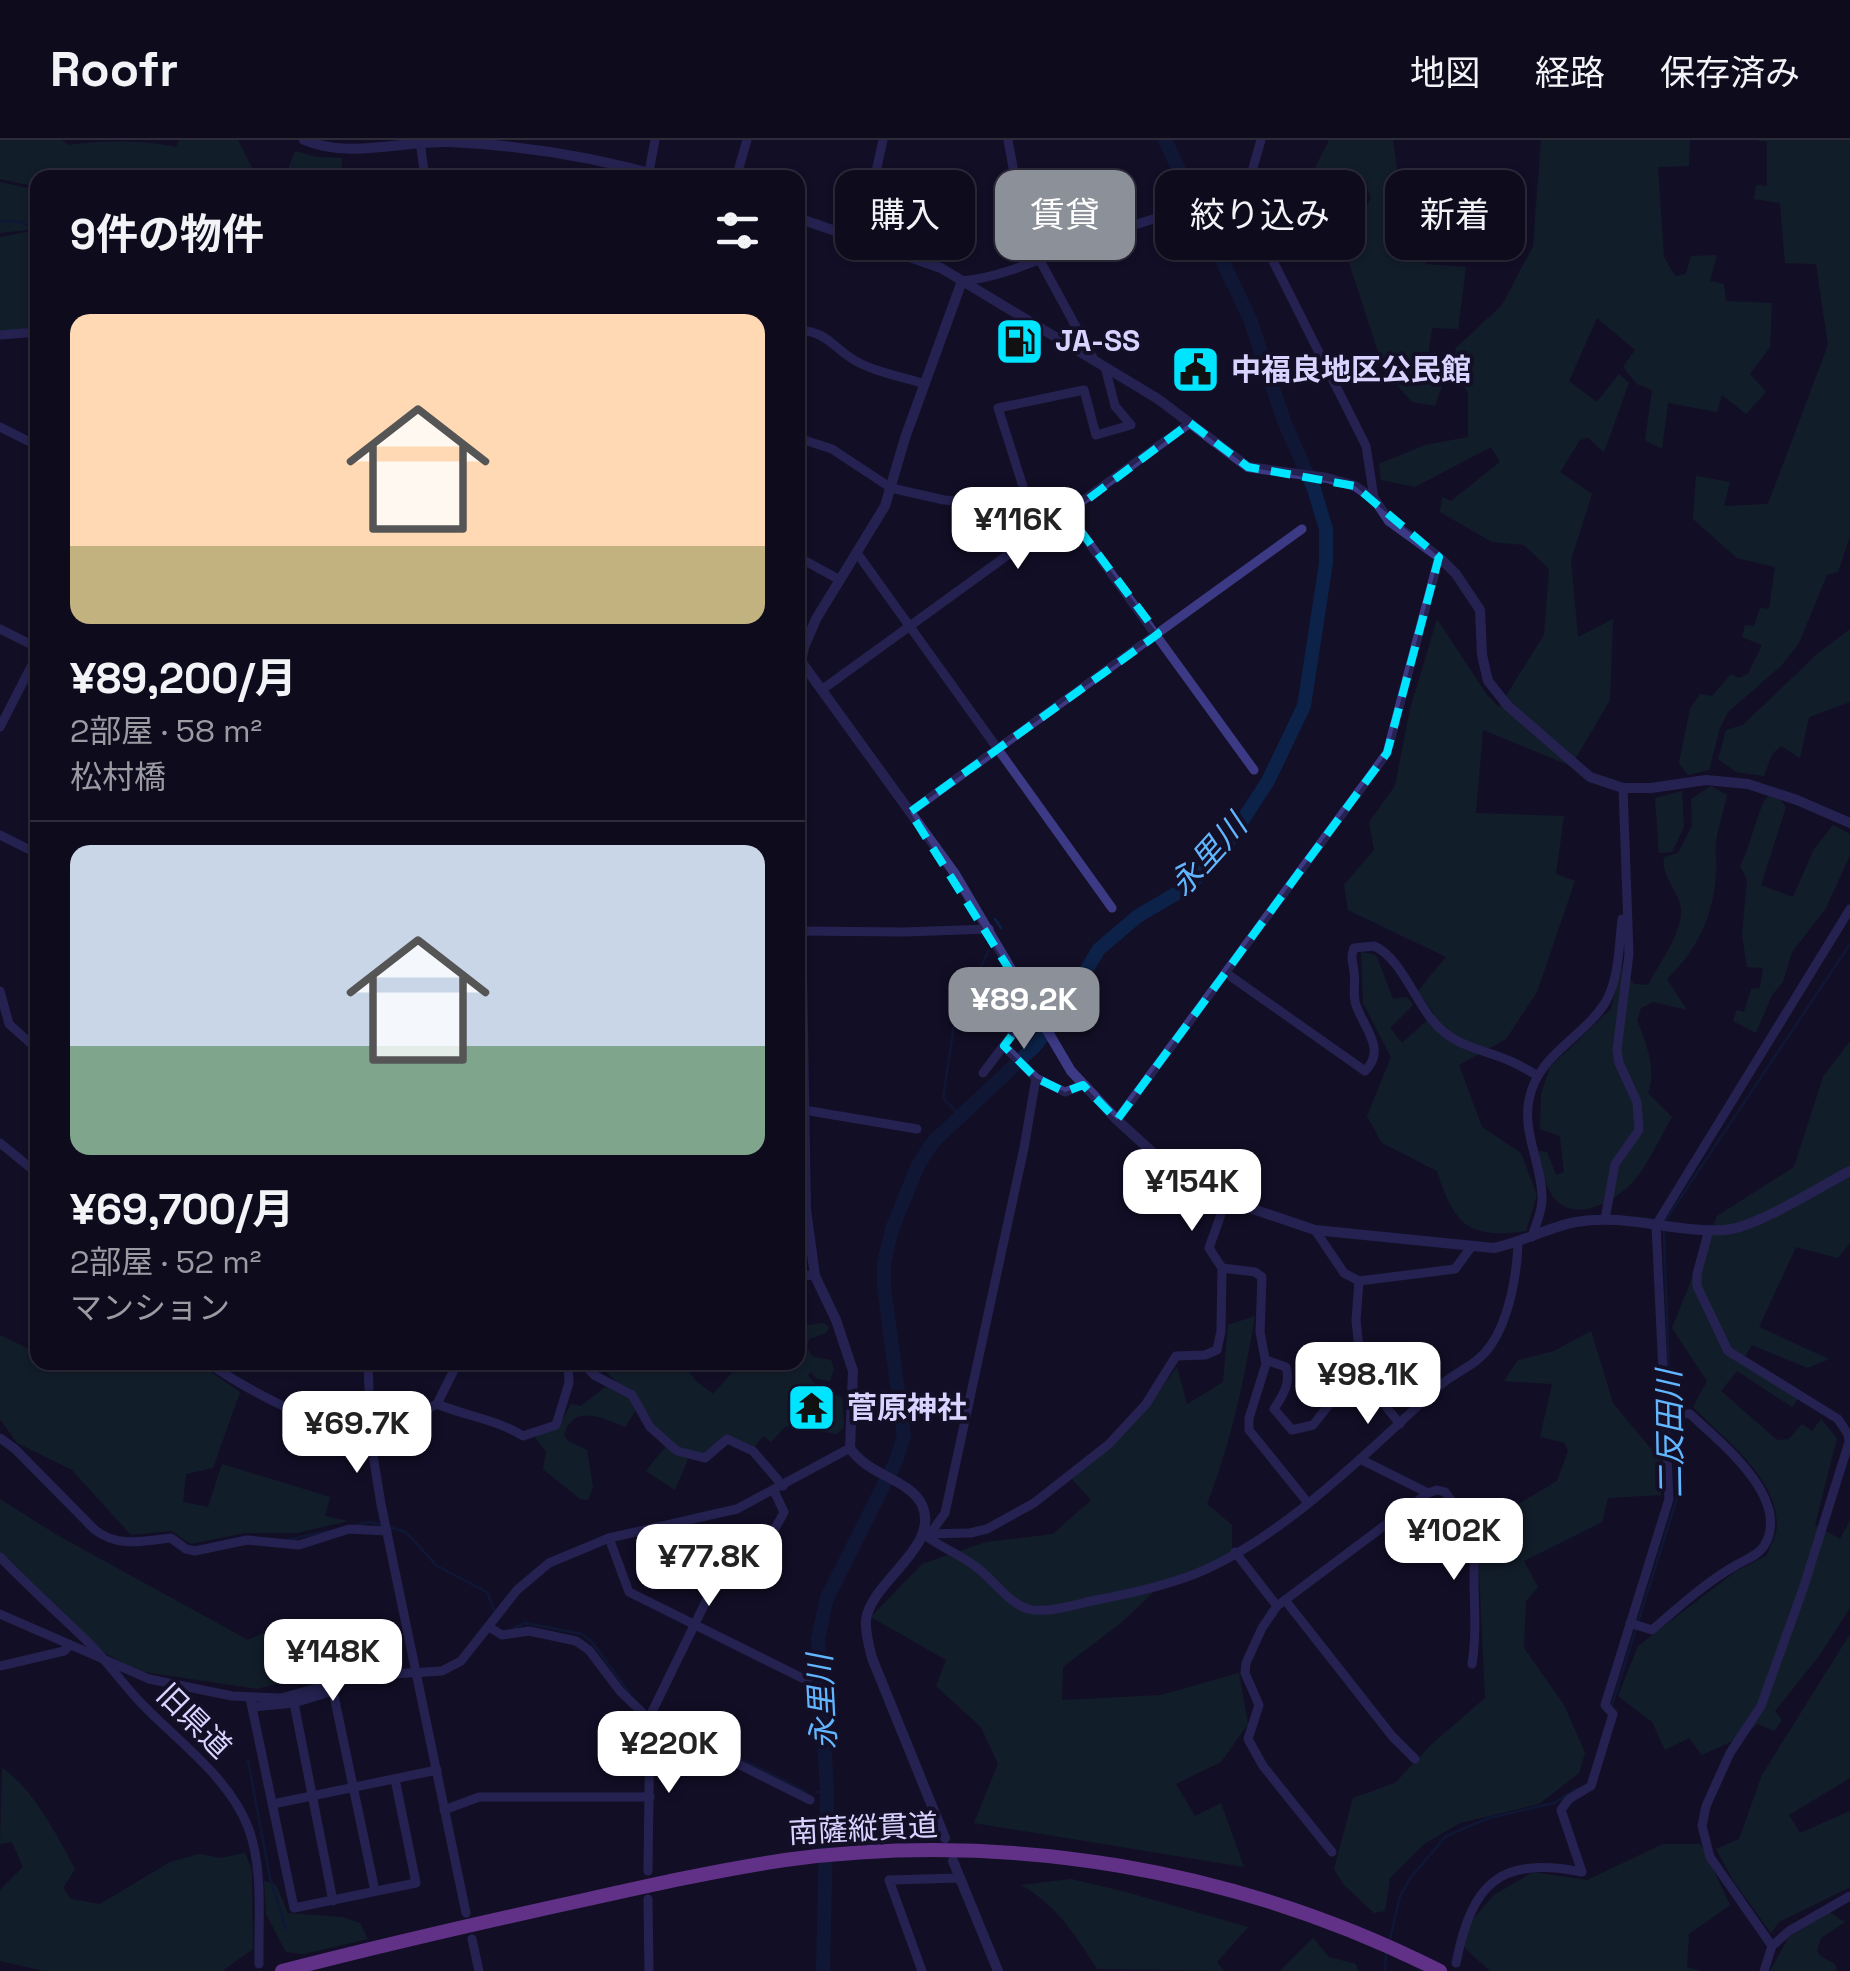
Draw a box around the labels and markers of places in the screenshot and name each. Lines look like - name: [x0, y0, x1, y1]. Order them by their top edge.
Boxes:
- fuel station icon: JA-SS: [994, 315, 1046, 367]
- place label: JA-SS: [1055, 321, 1140, 360]
- public building icon: 中福良地区公民館: [1170, 344, 1222, 396]
- place label: 中福良地区公民館: [1231, 350, 1471, 389]
- pin: ¥116K: [948, 487, 1088, 572]
- pin: ¥89.2K: [943, 967, 1105, 1052]
- pin: ¥154K: [1122, 1149, 1262, 1234]
- pin: ¥98.1K: [1287, 1342, 1449, 1427]
- temple icon: 菅原神社: [786, 1382, 838, 1434]
- place label: 菅原神社: [847, 1388, 967, 1427]
- pin: ¥69.7K: [276, 1391, 438, 1476]
- pin: ¥102K: [1384, 1498, 1524, 1583]
- pin: ¥77.8K: [628, 1524, 790, 1609]
- pin: ¥148K: [263, 1619, 403, 1704]
- pin: ¥220K: [599, 1711, 739, 1796]

